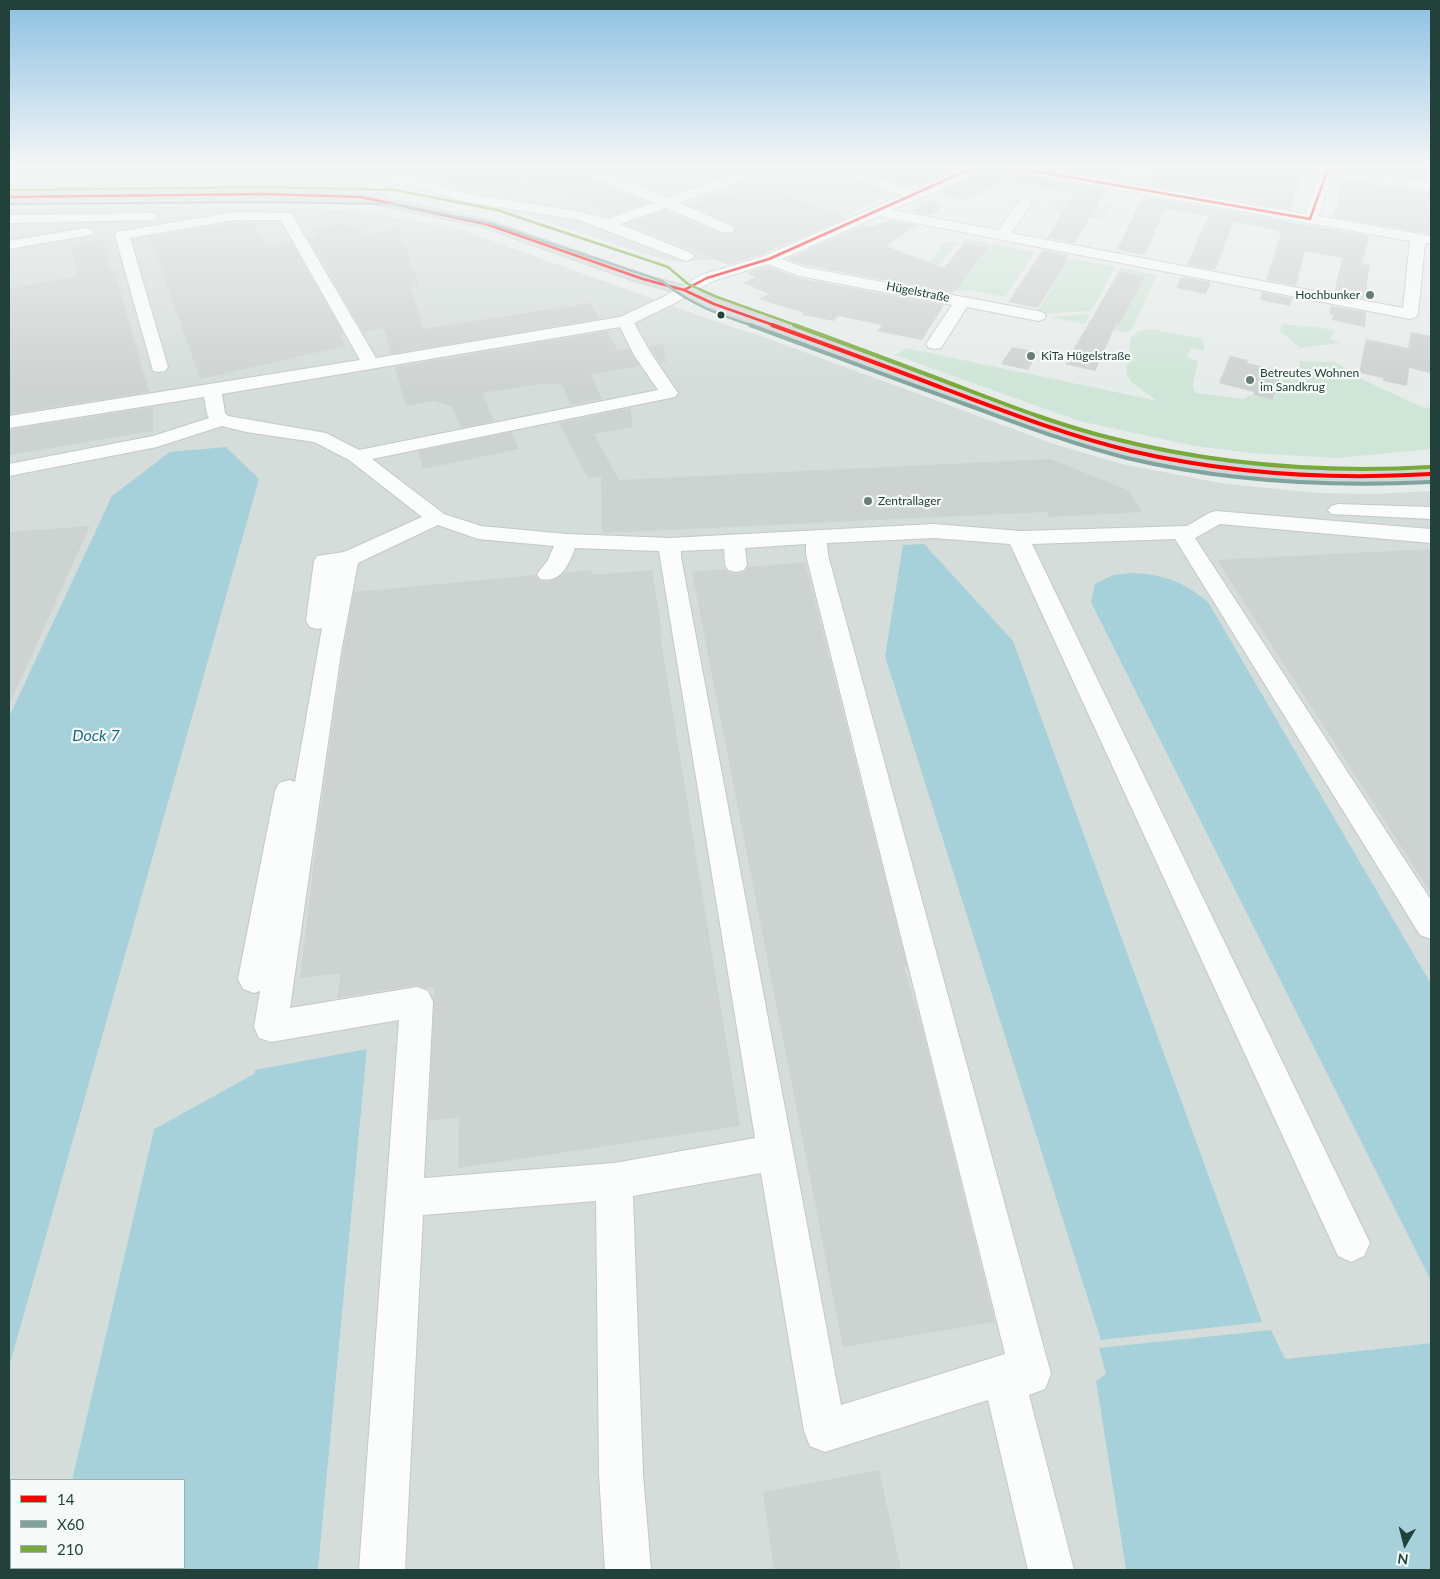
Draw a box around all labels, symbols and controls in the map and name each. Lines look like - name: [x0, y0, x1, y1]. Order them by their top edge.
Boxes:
- street label: Hügelstraße: [885, 279, 951, 305]
- place label: Hochbunker: [1295, 288, 1360, 302]
- marker: Hochbunker: [1364, 289, 1376, 301]
- unlabelled marker: [716, 310, 726, 320]
- place label: KiTa Hügelstraße: [1041, 349, 1131, 363]
- marker: KiTa Hügelstraße: [1025, 350, 1037, 362]
- place label: Betreutes Wohnen im Sandkrug: [1260, 366, 1359, 394]
- marker: Betreutes Wohnen im Sandkrug: [1244, 374, 1256, 386]
- place label: Zentrallager: [878, 494, 941, 508]
- marker: Zentrallager: [862, 495, 874, 507]
- water label: Dock 7: [72, 726, 120, 746]
- legend: [10, 1479, 185, 1569]
- text: 14: [57, 1490, 74, 1508]
- text: X60: [57, 1515, 84, 1533]
- north arrow: [1380, 1519, 1430, 1569]
- text: 210: [57, 1540, 83, 1558]
- text: N: [1396, 1550, 1409, 1569]

